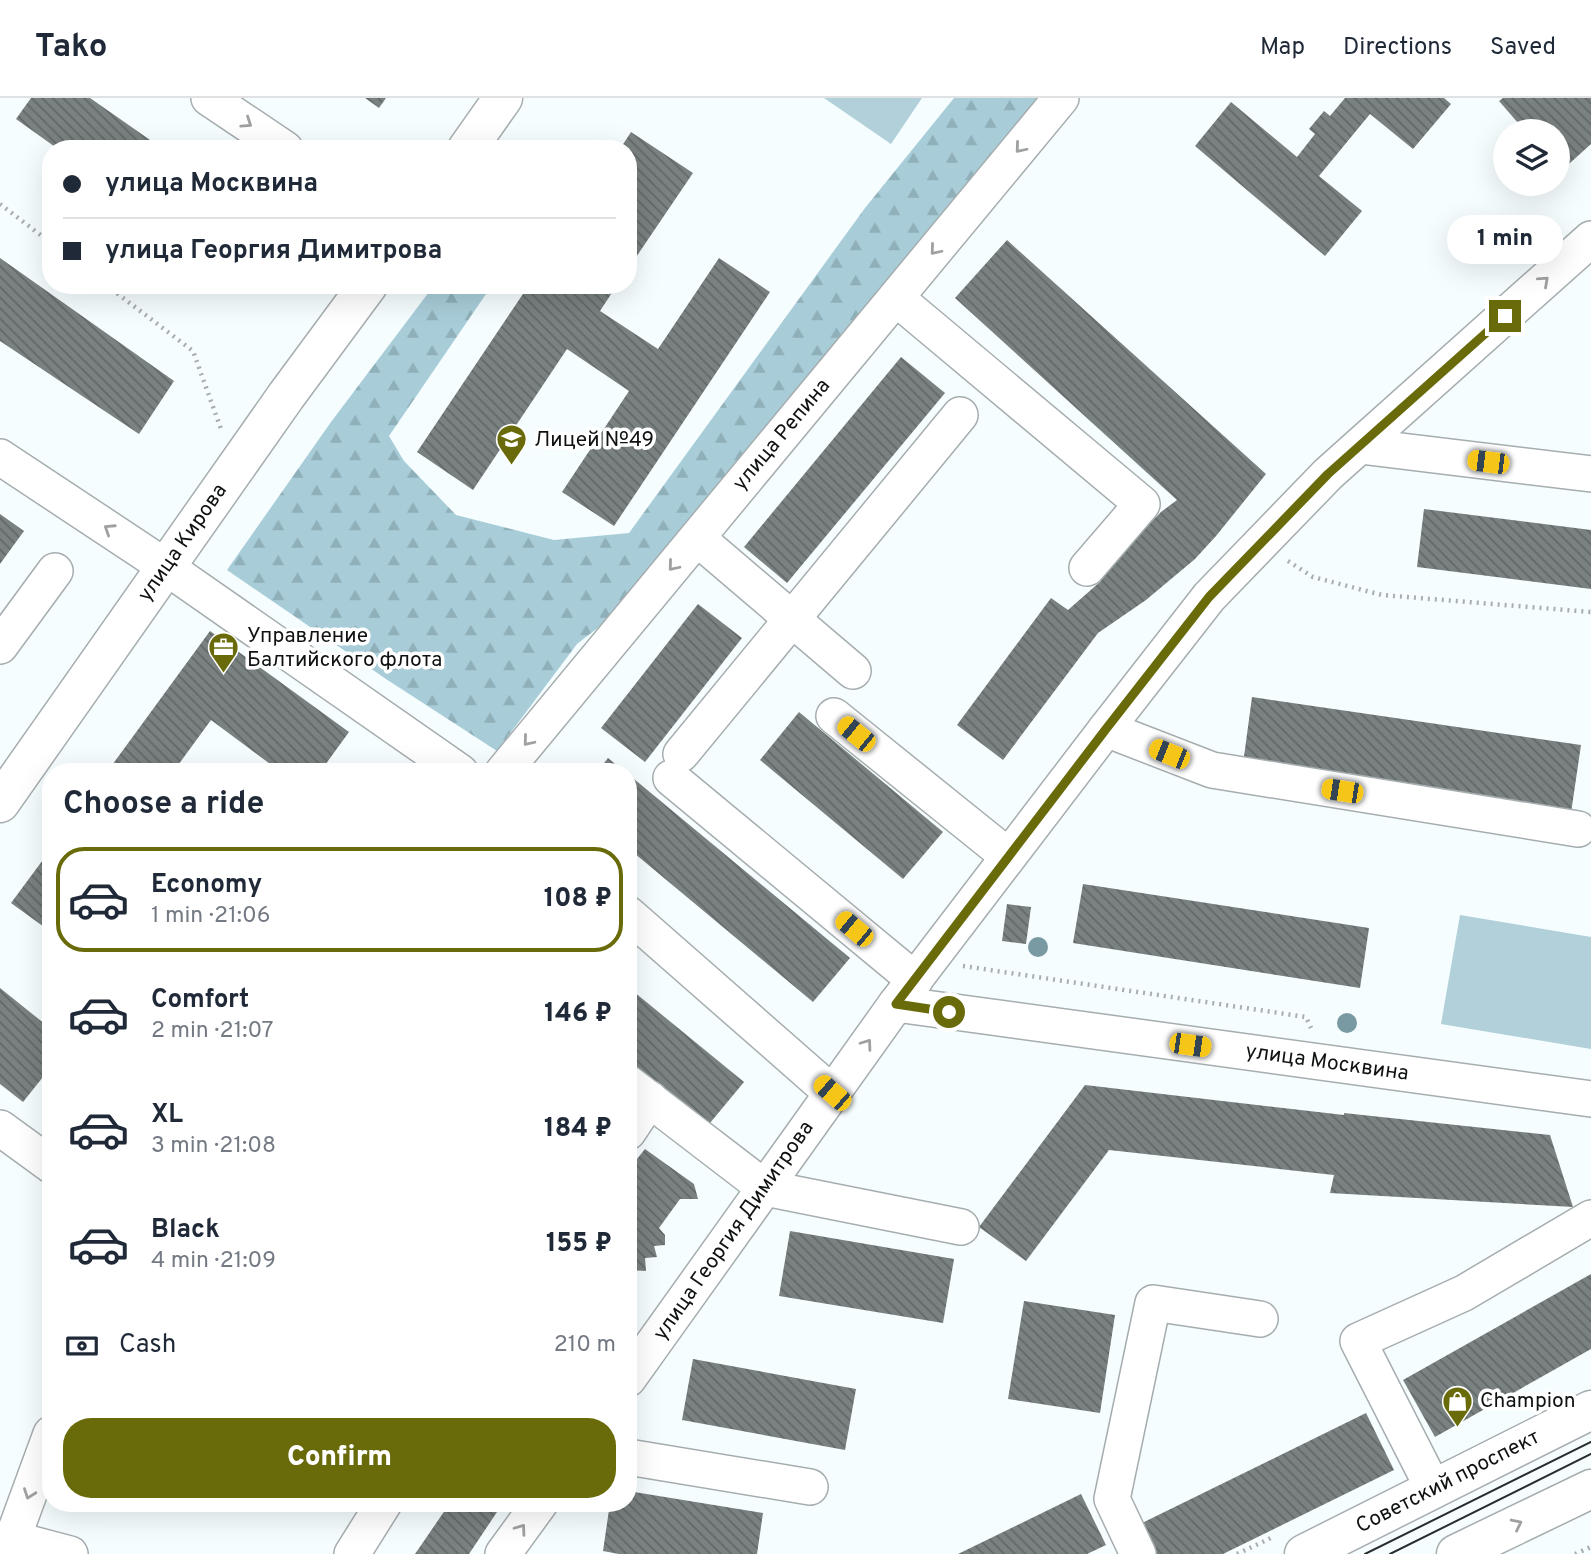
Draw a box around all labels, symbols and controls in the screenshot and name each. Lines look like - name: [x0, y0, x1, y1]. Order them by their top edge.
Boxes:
- text: Tako: [35, 27, 107, 69]
- text: Map: [1260, 33, 1305, 63]
- text: Directions: [1343, 33, 1452, 63]
- text: Saved: [1490, 33, 1556, 63]
- one-way arrow: [239, 115, 252, 128]
- map controls: [1493, 119, 1570, 196]
- button: layers: [1493, 119, 1570, 196]
- one-way arrow: [1016, 140, 1028, 153]
- text: улица Москвина: [105, 168, 318, 201]
- callout: 1 min: [1447, 214, 1563, 264]
- text: 1 min: [1477, 225, 1533, 254]
- text: улица Георгия Димитрова: [105, 235, 442, 268]
- one-way arrow: [931, 243, 944, 255]
- one-way arrow: [1536, 277, 1549, 289]
- route end: [1489, 300, 1521, 332]
- street label: улица Репина: [727, 373, 837, 497]
- school or university icon: Лицей №49: [494, 423, 528, 467]
- place label: Лицей №49: [534, 427, 654, 454]
- car: [1466, 449, 1511, 475]
- street label: улица Кирова: [132, 479, 234, 607]
- one-way arrow: [104, 525, 117, 537]
- one-way arrow: [669, 559, 682, 571]
- place label: Управление Балтийского флота: [247, 623, 442, 674]
- office icon: Управление Балтийского флота: [207, 631, 241, 675]
- car: [834, 713, 879, 755]
- one-way arrow: [524, 733, 536, 746]
- car: [1146, 736, 1193, 772]
- car: [1320, 777, 1365, 805]
- text: Choose a ride: [63, 785, 264, 825]
- icon: car: [67, 868, 130, 931]
- text: Economy: [151, 869, 262, 902]
- text: 108 ₽: [544, 883, 612, 916]
- text: 1 min · 21:06: [151, 902, 270, 931]
- car: [832, 907, 877, 951]
- icon: car: [67, 983, 130, 1046]
- text: Comfort: [151, 984, 249, 1017]
- route start: [933, 996, 965, 1028]
- text: 146 ₽: [544, 998, 612, 1031]
- text: 2 min · 21:07: [151, 1017, 273, 1046]
- car: [1168, 1032, 1213, 1058]
- street label: улица Москвина: [1244, 1038, 1410, 1088]
- one-way arrow: [859, 1039, 871, 1052]
- car: [810, 1071, 855, 1115]
- icon: car: [67, 1098, 130, 1161]
- text: XL: [151, 1099, 183, 1132]
- text: 184 ₽: [544, 1113, 612, 1146]
- street label: улица Георгия Димитрова: [648, 1116, 820, 1346]
- text: 3 min · 21:08: [151, 1132, 276, 1161]
- icon: car: [67, 1213, 130, 1276]
- text: Black: [151, 1214, 220, 1247]
- text: 155 ₽: [546, 1228, 612, 1261]
- text: 4 min · 21:09: [151, 1247, 276, 1276]
- icon: cash: [63, 1327, 101, 1365]
- text: Cash: [119, 1329, 176, 1362]
- text: 210 m: [554, 1331, 616, 1360]
- shop icon: Champion: [1440, 1384, 1474, 1428]
- place label: Champion: [1480, 1388, 1576, 1415]
- button: Confirm: [63, 1418, 616, 1498]
- street label: Советский проспект: [1352, 1424, 1544, 1540]
- one-way arrow: [23, 1488, 37, 1500]
- one-way arrow: [1510, 1519, 1522, 1533]
- one-way arrow: [513, 1524, 526, 1537]

